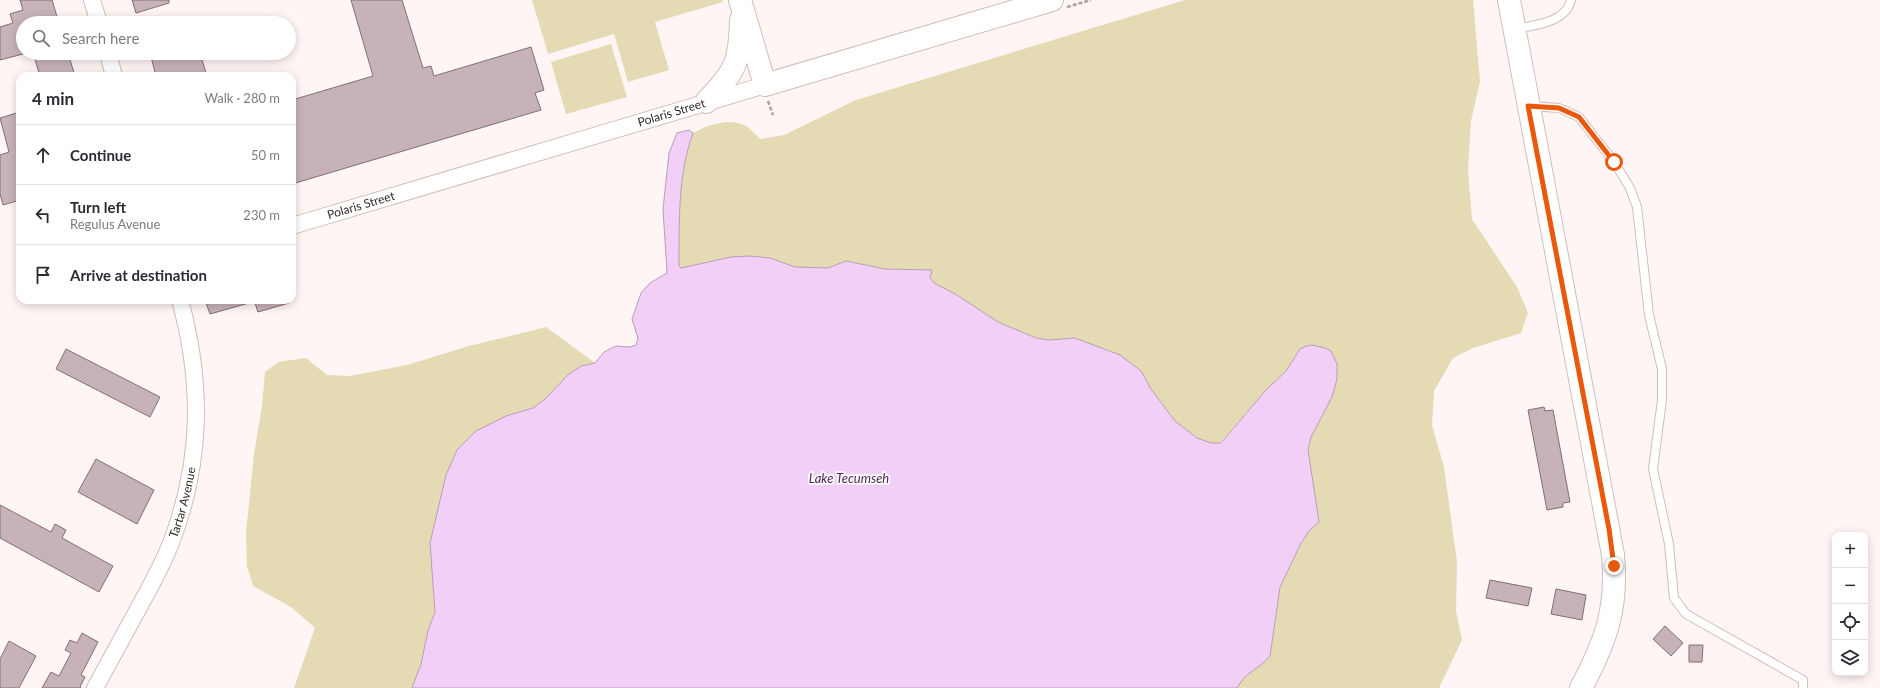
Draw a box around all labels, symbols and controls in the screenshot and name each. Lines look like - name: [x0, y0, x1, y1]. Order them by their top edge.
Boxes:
- search box: [16, 16, 296, 60]
- icon: search: [30, 27, 52, 49]
- text: Search here: [62, 29, 139, 47]
- text: 4 min: [32, 88, 74, 109]
- text: Walk · 280 m: [204, 90, 280, 106]
- street label: Polaris Street: [636, 95, 708, 130]
- icon: ahead: [32, 144, 54, 166]
- text: Continue: [70, 146, 131, 164]
- text: 50 m: [251, 147, 280, 163]
- route start: [1605, 153, 1623, 171]
- street label: Polaris Street: [325, 188, 397, 222]
- text: Turn left: [70, 198, 126, 216]
- icon: left: [32, 204, 54, 226]
- text: 230 m: [243, 207, 280, 223]
- text: Regulus Avenue: [70, 216, 160, 232]
- icon: arrive: [32, 264, 54, 286]
- text: Arrive at destination: [70, 266, 207, 284]
- street label: Tartar Avenue: [166, 466, 198, 540]
- water label: Lake Tecumseh: [809, 470, 889, 486]
- map controls: [1832, 532, 1868, 676]
- button: +: [1832, 532, 1868, 568]
- route end: [1605, 557, 1623, 575]
- button: −: [1832, 568, 1868, 604]
- button: locate: [1832, 604, 1868, 640]
- button: layers: [1832, 640, 1868, 676]

